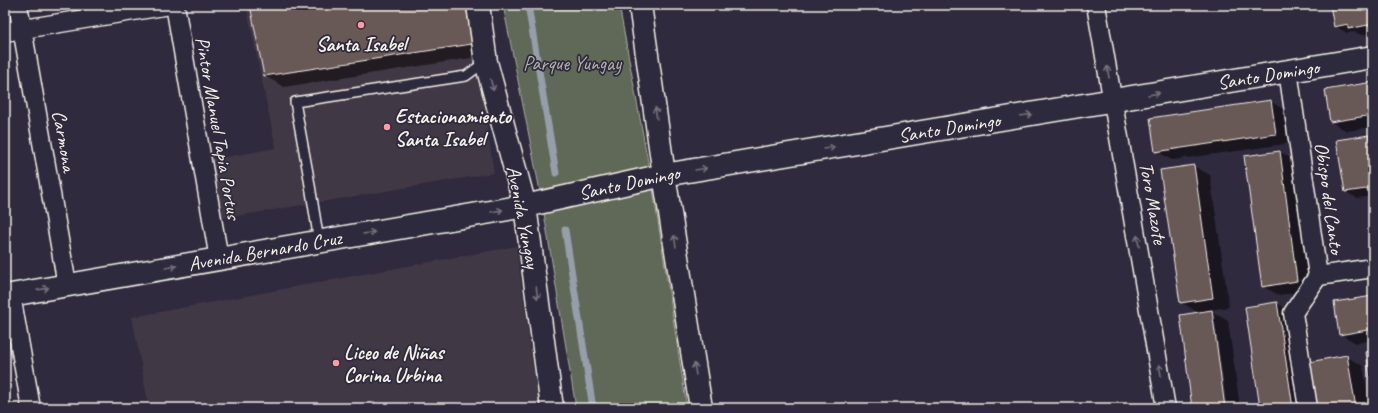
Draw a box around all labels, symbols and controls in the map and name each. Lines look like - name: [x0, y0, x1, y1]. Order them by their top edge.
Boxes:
- marker: Santa Isabel: [356, 20, 366, 30]
- place label: Santa Isabel: [316, 32, 410, 57]
- street label: Pintor Manuel Tapia Portus: [190, 35, 247, 223]
- park label: Parque Yungay: [523, 51, 622, 76]
- street label: Santo Domingo: [1215, 54, 1322, 95]
- one-way arrow: [1104, 66, 1112, 79]
- one-way arrow: [489, 78, 496, 91]
- one-way arrow: [1148, 90, 1161, 98]
- place label: Estacionamiento Santa Isabel: [395, 104, 513, 152]
- one-way arrow: [652, 106, 660, 119]
- street label: Santo Domingo: [896, 107, 1003, 148]
- street label: Carmona: [46, 108, 82, 175]
- one-way arrow: [1019, 111, 1032, 119]
- marker: Estacionamiento Santa Isabel: [382, 122, 392, 132]
- street label: Obispo del Canto: [1309, 141, 1349, 257]
- one-way arrow: [822, 144, 835, 152]
- street label: Santo Domingo: [576, 160, 684, 206]
- street label: Toro Mazote: [1134, 160, 1173, 247]
- street label: Avenida Yungay: [501, 164, 546, 273]
- one-way arrow: [694, 165, 707, 173]
- one-way arrow: [490, 207, 503, 215]
- street label: Avenida Bernardo Cruz: [186, 225, 345, 277]
- one-way arrow: [362, 229, 375, 237]
- one-way arrow: [671, 235, 679, 248]
- one-way arrow: [1133, 235, 1141, 248]
- one-way arrow: [165, 263, 178, 271]
- one-way arrow: [37, 285, 50, 293]
- one-way arrow: [533, 286, 541, 299]
- place label: Liceo de Niñas Corina Urbina: [344, 340, 445, 388]
- marker: Liceo de Niñas Corina Urbina: [331, 358, 341, 368]
- one-way arrow: [691, 363, 699, 376]
- one-way arrow: [1155, 363, 1163, 376]

